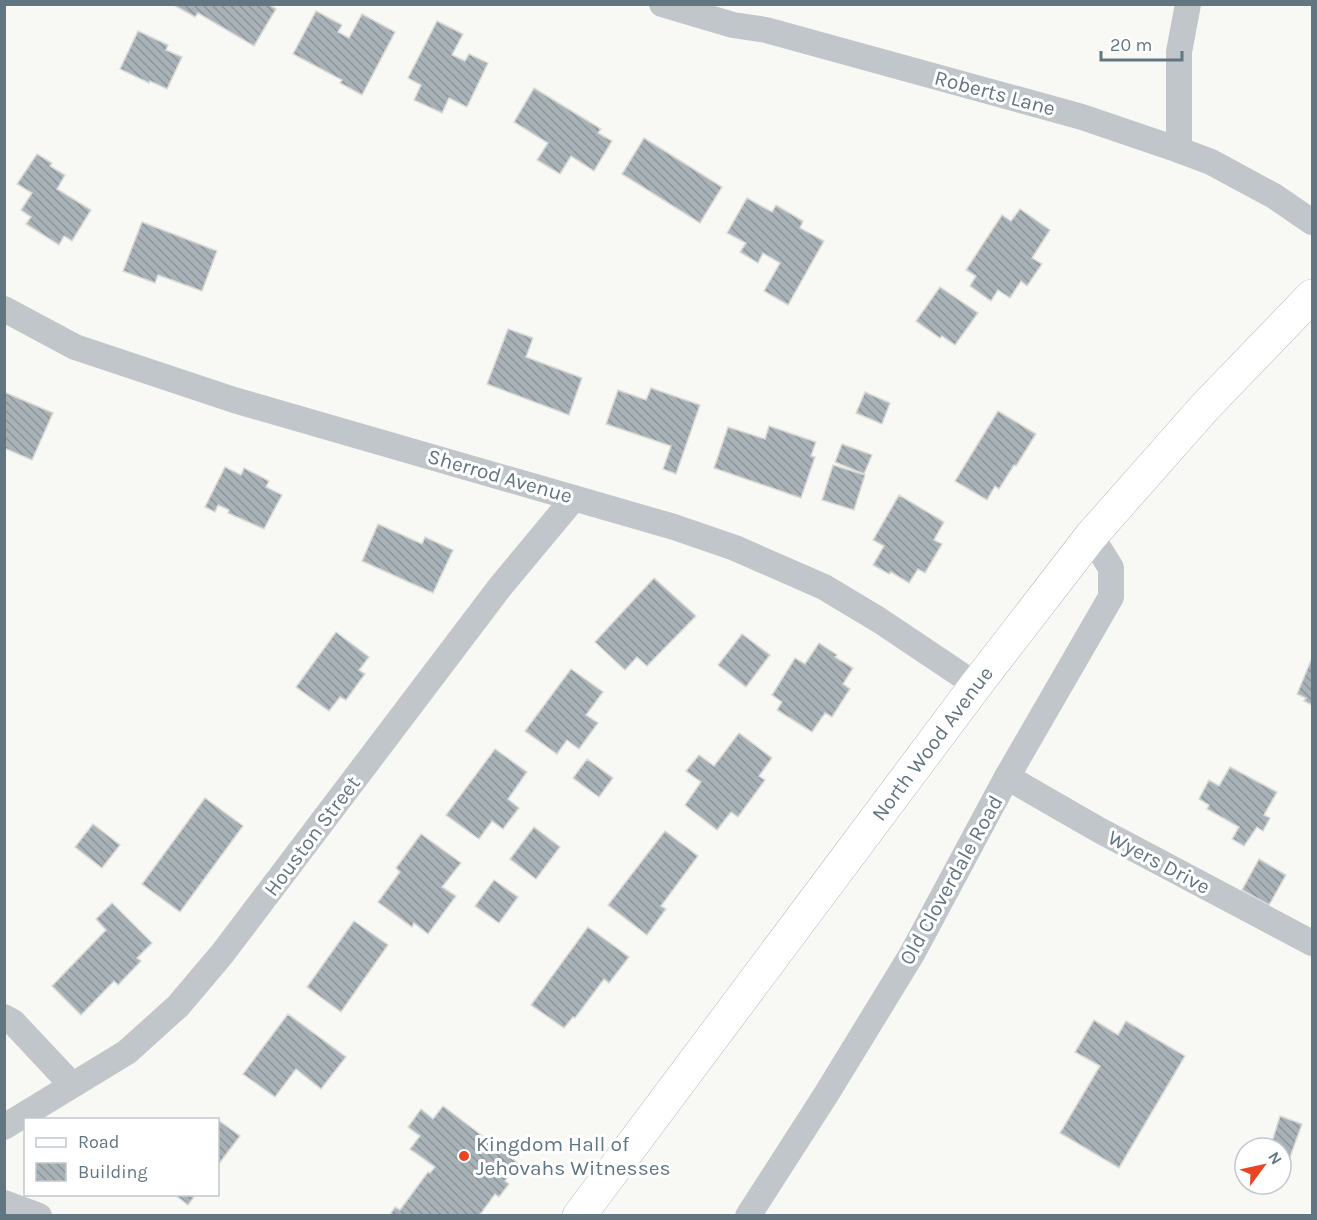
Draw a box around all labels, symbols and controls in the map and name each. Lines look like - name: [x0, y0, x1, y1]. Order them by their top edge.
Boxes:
- scale bar: [1101, 24, 1182, 62]
- text: 20 m: [1110, 34, 1152, 56]
- street label: Roberts Lane: [932, 65, 1058, 121]
- street label: Sherrod Avenue: [425, 444, 575, 508]
- street label: North Wood Avenue: [867, 662, 998, 825]
- street label: Houston Street: [259, 771, 365, 901]
- street label: Old Cloverdale Road: [894, 791, 1008, 969]
- street label: Wyers Drive: [1104, 825, 1214, 899]
- legend: [24, 1118, 219, 1196]
- text: Road: [78, 1131, 119, 1153]
- place label: Kingdom Hall of Jehovahs Witnesses: [476, 1132, 671, 1180]
- north arrow: [1233, 1136, 1293, 1196]
- text: N: [1264, 1148, 1286, 1168]
- marker: Kingdom Hall of Jehovahs Witnesses: [457, 1149, 471, 1163]
- text: Building: [78, 1161, 148, 1183]

